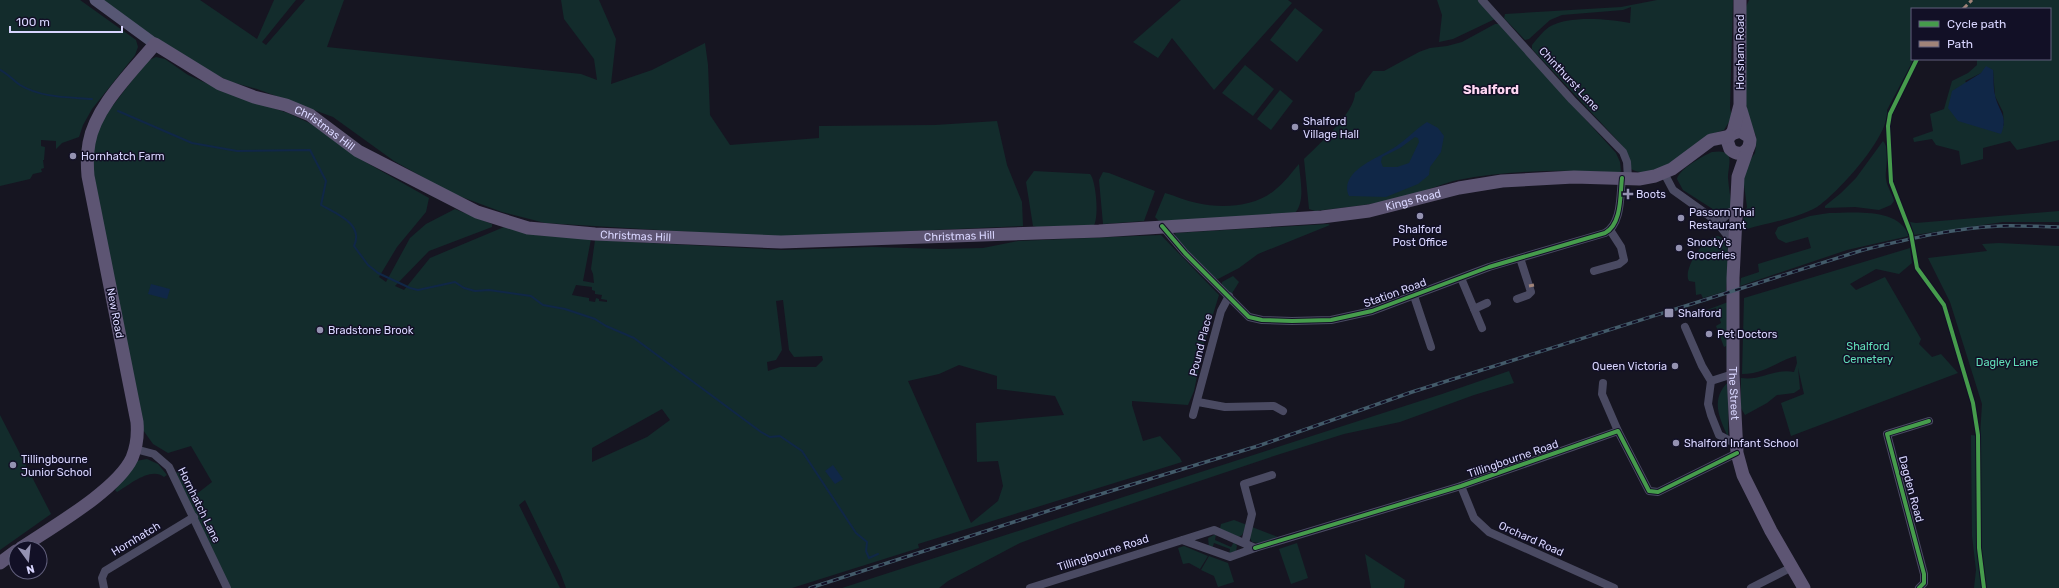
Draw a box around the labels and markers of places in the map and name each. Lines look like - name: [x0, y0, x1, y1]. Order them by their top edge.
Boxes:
- place label: Shalford Village Hall: [1303, 115, 1359, 141]
- marker: Shalford Village Hall: [1290, 122, 1300, 132]
- place label: Hornhatch Farm: [81, 150, 165, 163]
- marker: Hornhatch Farm: [68, 151, 78, 161]
- place label: Boots: [1636, 188, 1666, 201]
- marker: Boots: [1623, 189, 1633, 199]
- place label: Passorn Thai Restaurant: [1689, 206, 1754, 232]
- marker: Shalford Post Office: [1415, 211, 1425, 221]
- marker: Passorn Thai Restaurant: [1676, 213, 1686, 223]
- place label: Shalford Post Office: [1393, 223, 1448, 249]
- place label: Snooty's Groceries: [1687, 236, 1736, 262]
- marker: Snooty's Groceries: [1674, 243, 1684, 253]
- marker: Shalford: [1663, 307, 1675, 319]
- place label: Shalford: [1678, 307, 1721, 320]
- place label: Bradstone Brook: [328, 324, 414, 337]
- marker: Bradstone Brook: [315, 325, 325, 335]
- place label: Pet Doctors: [1717, 328, 1778, 341]
- marker: Pet Doctors: [1704, 329, 1714, 339]
- place label: Queen Victoria: [1592, 360, 1667, 373]
- marker: Queen Victoria: [1670, 361, 1680, 371]
- place label: Shalford Infant School: [1684, 437, 1798, 450]
- marker: Shalford Infant School: [1671, 438, 1681, 448]
- place label: Tillingbourne Junior School: [21, 453, 92, 479]
- marker: Tillingbourne Junior School: [8, 460, 18, 470]

